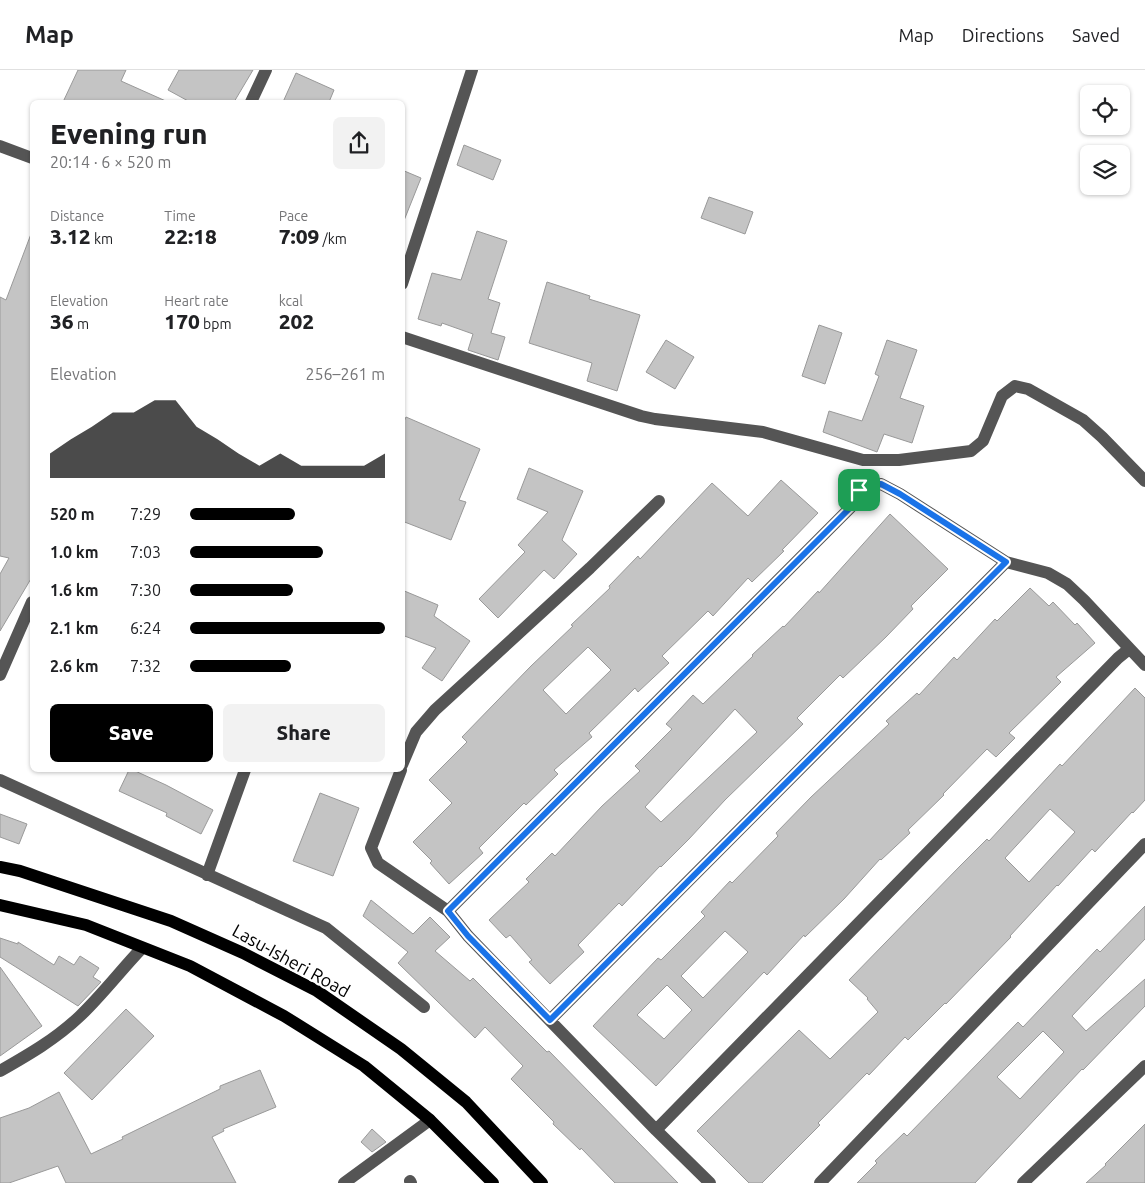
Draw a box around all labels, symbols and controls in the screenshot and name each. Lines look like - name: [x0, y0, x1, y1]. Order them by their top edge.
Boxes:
- text: Map: [25, 21, 74, 48]
- text: Map: [898, 25, 934, 45]
- text: Directions: [962, 25, 1044, 45]
- text: Saved: [1072, 25, 1120, 45]
- map controls: [1080, 85, 1130, 195]
- button: locate: [1080, 85, 1130, 135]
- button: share: [333, 117, 385, 169]
- text: Evening run: [50, 118, 208, 149]
- button: layers: [1080, 145, 1130, 195]
- text: 20:14 · 6 × 520 m: [50, 153, 171, 171]
- text: Distance: [50, 208, 104, 224]
- text: Time: [164, 208, 196, 224]
- text: Pace: [279, 208, 308, 224]
- text: 3.12: [50, 224, 91, 248]
- text: 22:18: [164, 224, 217, 248]
- text: 7:09: [279, 224, 319, 248]
- text: km: [91, 231, 113, 247]
- text: /km: [319, 231, 347, 247]
- text: Elevation: [50, 293, 108, 309]
- text: Heart rate: [164, 293, 229, 309]
- text: kcal: [279, 293, 303, 309]
- text: 36: [50, 309, 74, 333]
- text: 170: [164, 309, 200, 333]
- text: 202: [279, 309, 314, 333]
- text: m: [74, 316, 89, 332]
- text: bpm: [200, 316, 232, 332]
- text: Elevation: [50, 365, 117, 383]
- text: 256–261 m: [305, 365, 385, 383]
- pin: [838, 469, 880, 511]
- icon: arrive: [845, 476, 873, 504]
- text: 520 m: [50, 505, 95, 523]
- text: 7:29: [130, 505, 161, 523]
- text: 1.0 km: [50, 543, 99, 561]
- text: 7:03: [130, 543, 161, 561]
- text: 1.6 km: [50, 581, 99, 599]
- text: 7:30: [130, 581, 161, 599]
- text: 2.1 km: [50, 619, 99, 637]
- text: 6:24: [130, 619, 161, 637]
- text: 2.6 km: [50, 657, 99, 675]
- text: 7:32: [130, 657, 161, 675]
- button: Save: [50, 704, 213, 762]
- button: Share: [223, 704, 385, 762]
- street label: Lasu-Isheri Road: [229, 920, 354, 1001]

